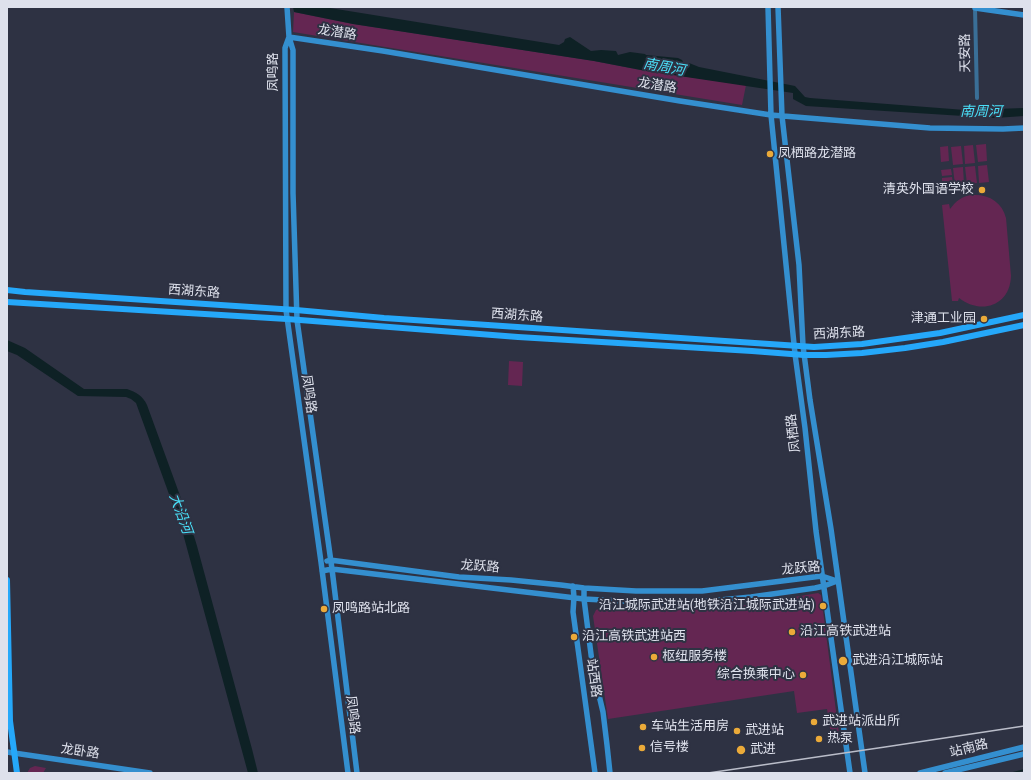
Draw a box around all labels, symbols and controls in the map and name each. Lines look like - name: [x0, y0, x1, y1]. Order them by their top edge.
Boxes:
- street label: 龙潜路: [317, 22, 357, 44]
- street label: 天安路: [958, 33, 974, 73]
- street label: 凤鸣路: [266, 53, 282, 91]
- water label: 南周河: [642, 56, 686, 80]
- street label: 龙潜路: [637, 75, 677, 97]
- water label: 南周河: [960, 104, 1002, 120]
- place label: 凤栖路龙潜路: [778, 146, 856, 162]
- marker: 凤栖路龙潜路: [765, 149, 775, 159]
- place label: 清英外国语学校: [883, 182, 974, 198]
- marker: 清英外国语学校: [977, 185, 987, 195]
- street label: 西湖东路: [168, 282, 220, 302]
- street label: 西湖东路: [491, 306, 543, 326]
- place label: 津通工业园: [911, 311, 976, 327]
- marker: 津通工业园: [979, 314, 989, 324]
- street label: 西湖东路: [813, 325, 865, 343]
- street label: 凤鸣路: [298, 374, 318, 414]
- street label: 凤栖路: [784, 413, 804, 453]
- water label: 大沿河: [165, 491, 195, 537]
- street label: 龙跃路: [460, 558, 500, 576]
- street label: 龙跃路: [781, 560, 821, 578]
- place label: 沿江城际武进站(地铁沿江城际武进站): [599, 598, 815, 614]
- place label: 凤鸣路站北路: [332, 601, 410, 617]
- marker: 沿江城际武进站(地铁沿江城际武进站): [818, 601, 828, 611]
- marker: 凤鸣路站北路: [319, 604, 329, 614]
- place label: 沿江高铁武进站: [800, 624, 891, 640]
- marker: 沿江高铁武进站: [787, 627, 797, 637]
- place label: 沿江高铁武进站西: [582, 629, 686, 645]
- marker: 沿江高铁武进站西: [569, 632, 579, 642]
- place label: 枢纽服务楼: [662, 649, 727, 665]
- marker: 枢纽服务楼: [649, 652, 659, 662]
- place label: 武进沿江城际站: [852, 653, 943, 669]
- marker: 武进沿江城际站: [837, 655, 849, 667]
- street label: 站西路: [583, 658, 603, 698]
- place label: 综合换乘中心: [717, 667, 795, 683]
- marker: 综合换乘中心: [798, 670, 808, 680]
- street label: 凤鸣路: [342, 695, 362, 735]
- place label: 武进站派出所: [822, 714, 900, 730]
- marker: 武进站派出所: [809, 717, 819, 727]
- place label: 车站生活用房: [651, 719, 729, 735]
- marker: 车站生活用房: [638, 722, 648, 732]
- place label: 武进站: [745, 723, 784, 739]
- marker: 武进站: [732, 726, 742, 736]
- place label: 热泵: [827, 731, 853, 747]
- marker: 热泵: [814, 734, 824, 744]
- street label: 站南路: [948, 737, 990, 761]
- place label: 信号楼: [650, 740, 689, 756]
- street label: 龙卧路: [60, 742, 100, 762]
- place label: 武进: [750, 742, 776, 758]
- marker: 信号楼: [637, 743, 647, 753]
- marker: 武进: [735, 744, 747, 756]

